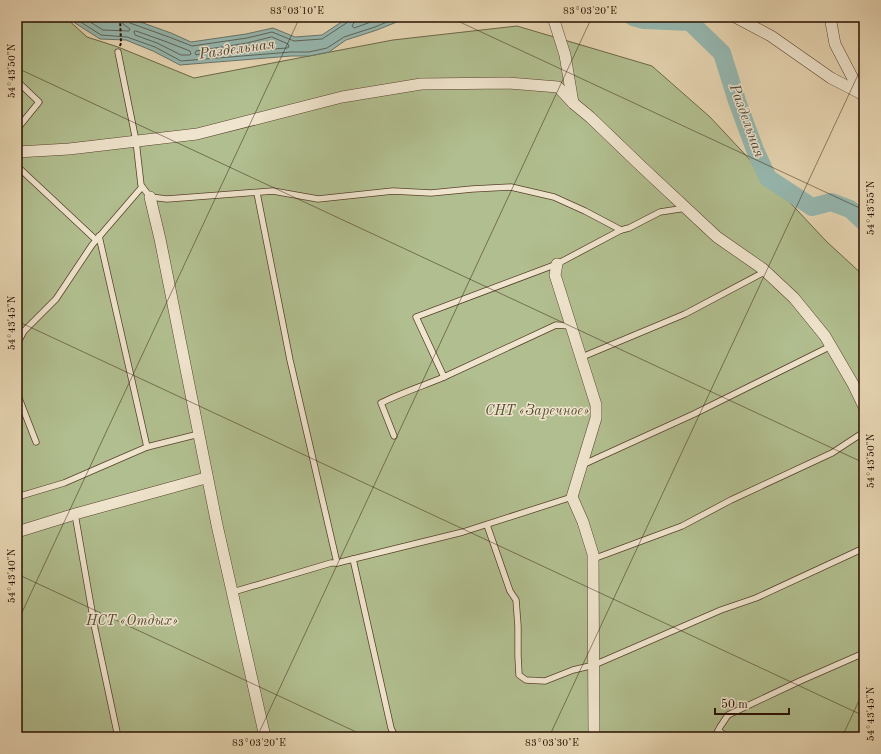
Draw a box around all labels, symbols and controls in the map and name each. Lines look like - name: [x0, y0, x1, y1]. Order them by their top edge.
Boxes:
- text: 83°03'10"E: [270, 6, 324, 16]
- text: 83°03'20"E: [563, 6, 617, 16]
- water label: Раздельная: [197, 37, 276, 63]
- text: 54°43'50"N: [7, 43, 17, 98]
- water label: Раздельная: [725, 81, 766, 160]
- text: 54°43'55"N: [866, 180, 876, 235]
- text: 54°43'45"N: [7, 295, 17, 350]
- park label: СНТ «Заречное»: [485, 403, 589, 419]
- text: 54°43'50"N: [866, 433, 876, 488]
- text: 54°43'40"N: [7, 548, 17, 603]
- park label: НСТ «Отдых»: [85, 614, 178, 628]
- text: 54°43'45"N: [866, 686, 876, 741]
- scale bar: [715, 690, 789, 716]
- text: 50 m: [721, 698, 748, 711]
- text: 83°03'20"E: [232, 738, 286, 748]
- text: 83°03'30"E: [525, 738, 579, 748]

